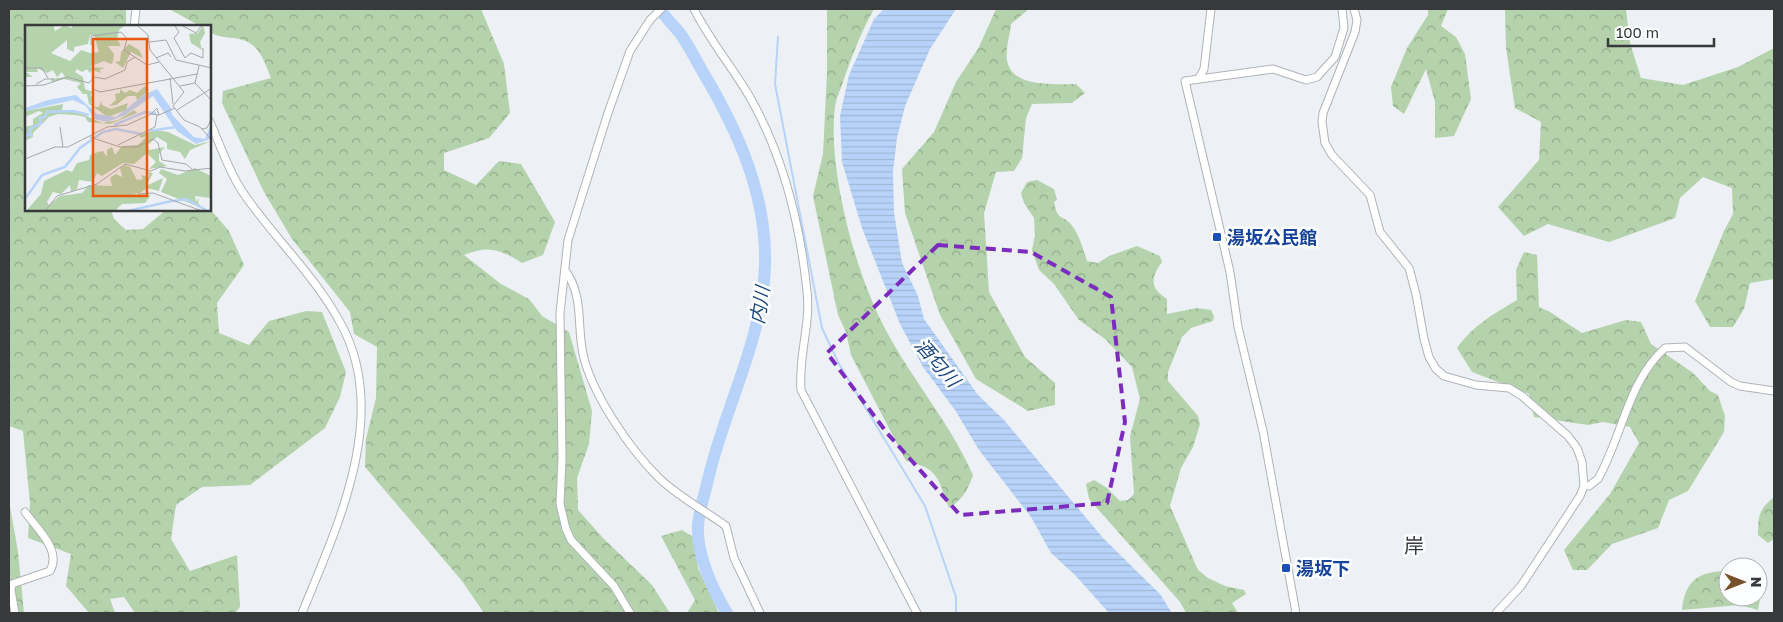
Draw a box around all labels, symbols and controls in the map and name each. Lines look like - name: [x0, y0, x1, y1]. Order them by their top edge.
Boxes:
- scale bar: [1608, 15, 1714, 47]
- text: 100 m: [1616, 23, 1659, 41]
- inset map: [25, 25, 211, 211]
- place label: 湯坂公民館: [1227, 226, 1317, 248]
- marker: 湯坂公民館: [1211, 231, 1223, 243]
- water label: 内川: [745, 282, 774, 326]
- water label: 酒匂川: [911, 333, 967, 393]
- district label: 岸: [1404, 533, 1424, 557]
- place label: 湯坂下: [1296, 557, 1350, 579]
- north arrow: [1718, 557, 1768, 607]
- marker: 湯坂下: [1280, 562, 1292, 574]
- text: N: [1748, 577, 1765, 587]

